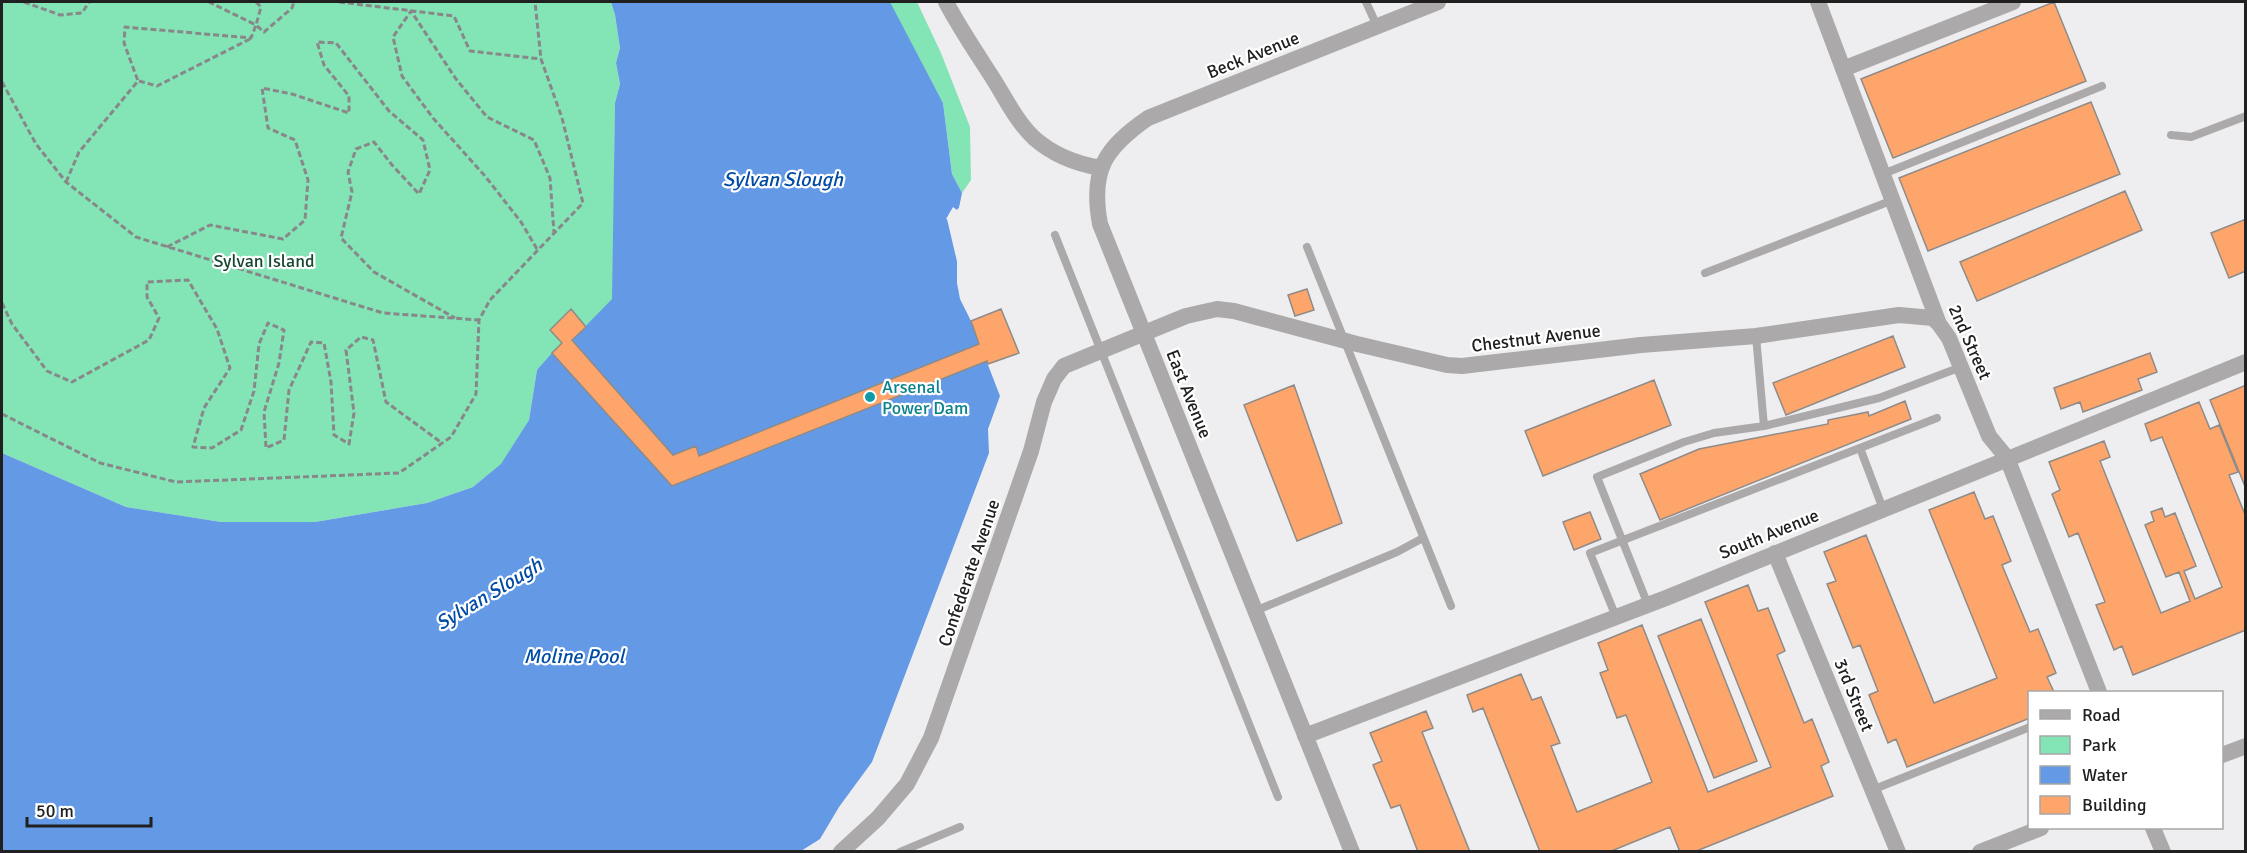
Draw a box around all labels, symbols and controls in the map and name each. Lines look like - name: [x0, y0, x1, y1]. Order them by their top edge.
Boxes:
- street label: Beck Avenue: [1204, 27, 1302, 83]
- water label: Sylvan Slough: [723, 167, 844, 192]
- park label: Sylvan Island: [213, 250, 315, 272]
- street label: 2nd Street: [1944, 301, 1996, 383]
- street label: Chestnut Avenue: [1470, 319, 1602, 357]
- street label: East Avenue: [1161, 346, 1217, 442]
- place label: Arsenal Power Dam: [882, 376, 968, 419]
- marker: Arsenal Power Dam: [863, 390, 877, 404]
- street label: Confederate Avenue: [934, 497, 1004, 649]
- street label: South Avenue: [1716, 504, 1822, 564]
- water label: Sylvan Slough: [431, 552, 548, 636]
- water label: Moline Pool: [524, 644, 626, 669]
- street label: 3rd Street: [1829, 655, 1879, 735]
- legend: [2028, 691, 2223, 829]
- text: Road: [2082, 704, 2121, 726]
- text: Park: [2082, 734, 2117, 756]
- text: Water: [2082, 764, 2128, 786]
- scale bar: [27, 790, 152, 828]
- text: Building: [2082, 794, 2146, 816]
- text: 50 m: [36, 800, 74, 822]

